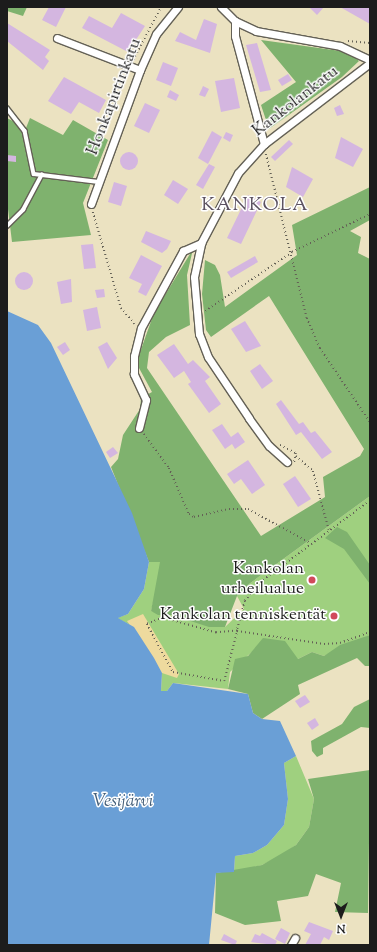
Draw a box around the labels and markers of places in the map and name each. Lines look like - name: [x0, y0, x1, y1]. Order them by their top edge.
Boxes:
- place label: Kankolan urheilualue: [221, 560, 304, 600]
- marker: Kankolan urheilualue: [307, 575, 317, 585]
- place label: Kankolan tenniskentät: [160, 606, 326, 626]
- marker: Kankolan tenniskentät: [329, 611, 339, 621]

